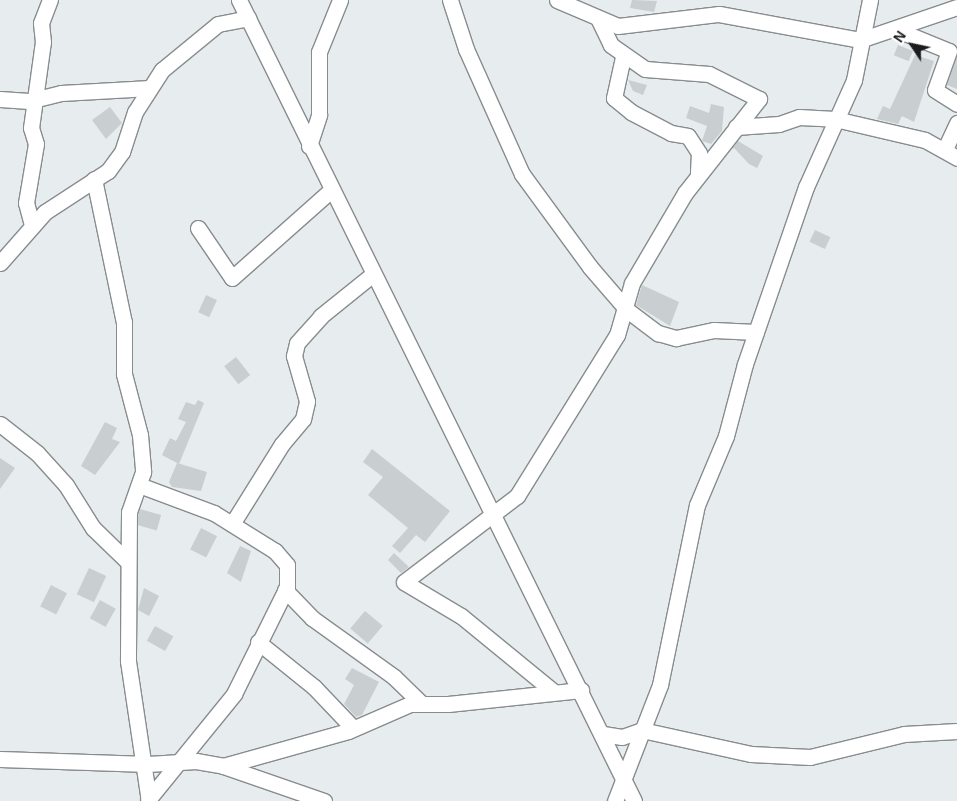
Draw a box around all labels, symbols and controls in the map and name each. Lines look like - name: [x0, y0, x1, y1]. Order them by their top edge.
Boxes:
- north arrow: [887, 20, 937, 70]
- text: N: [890, 28, 909, 45]

